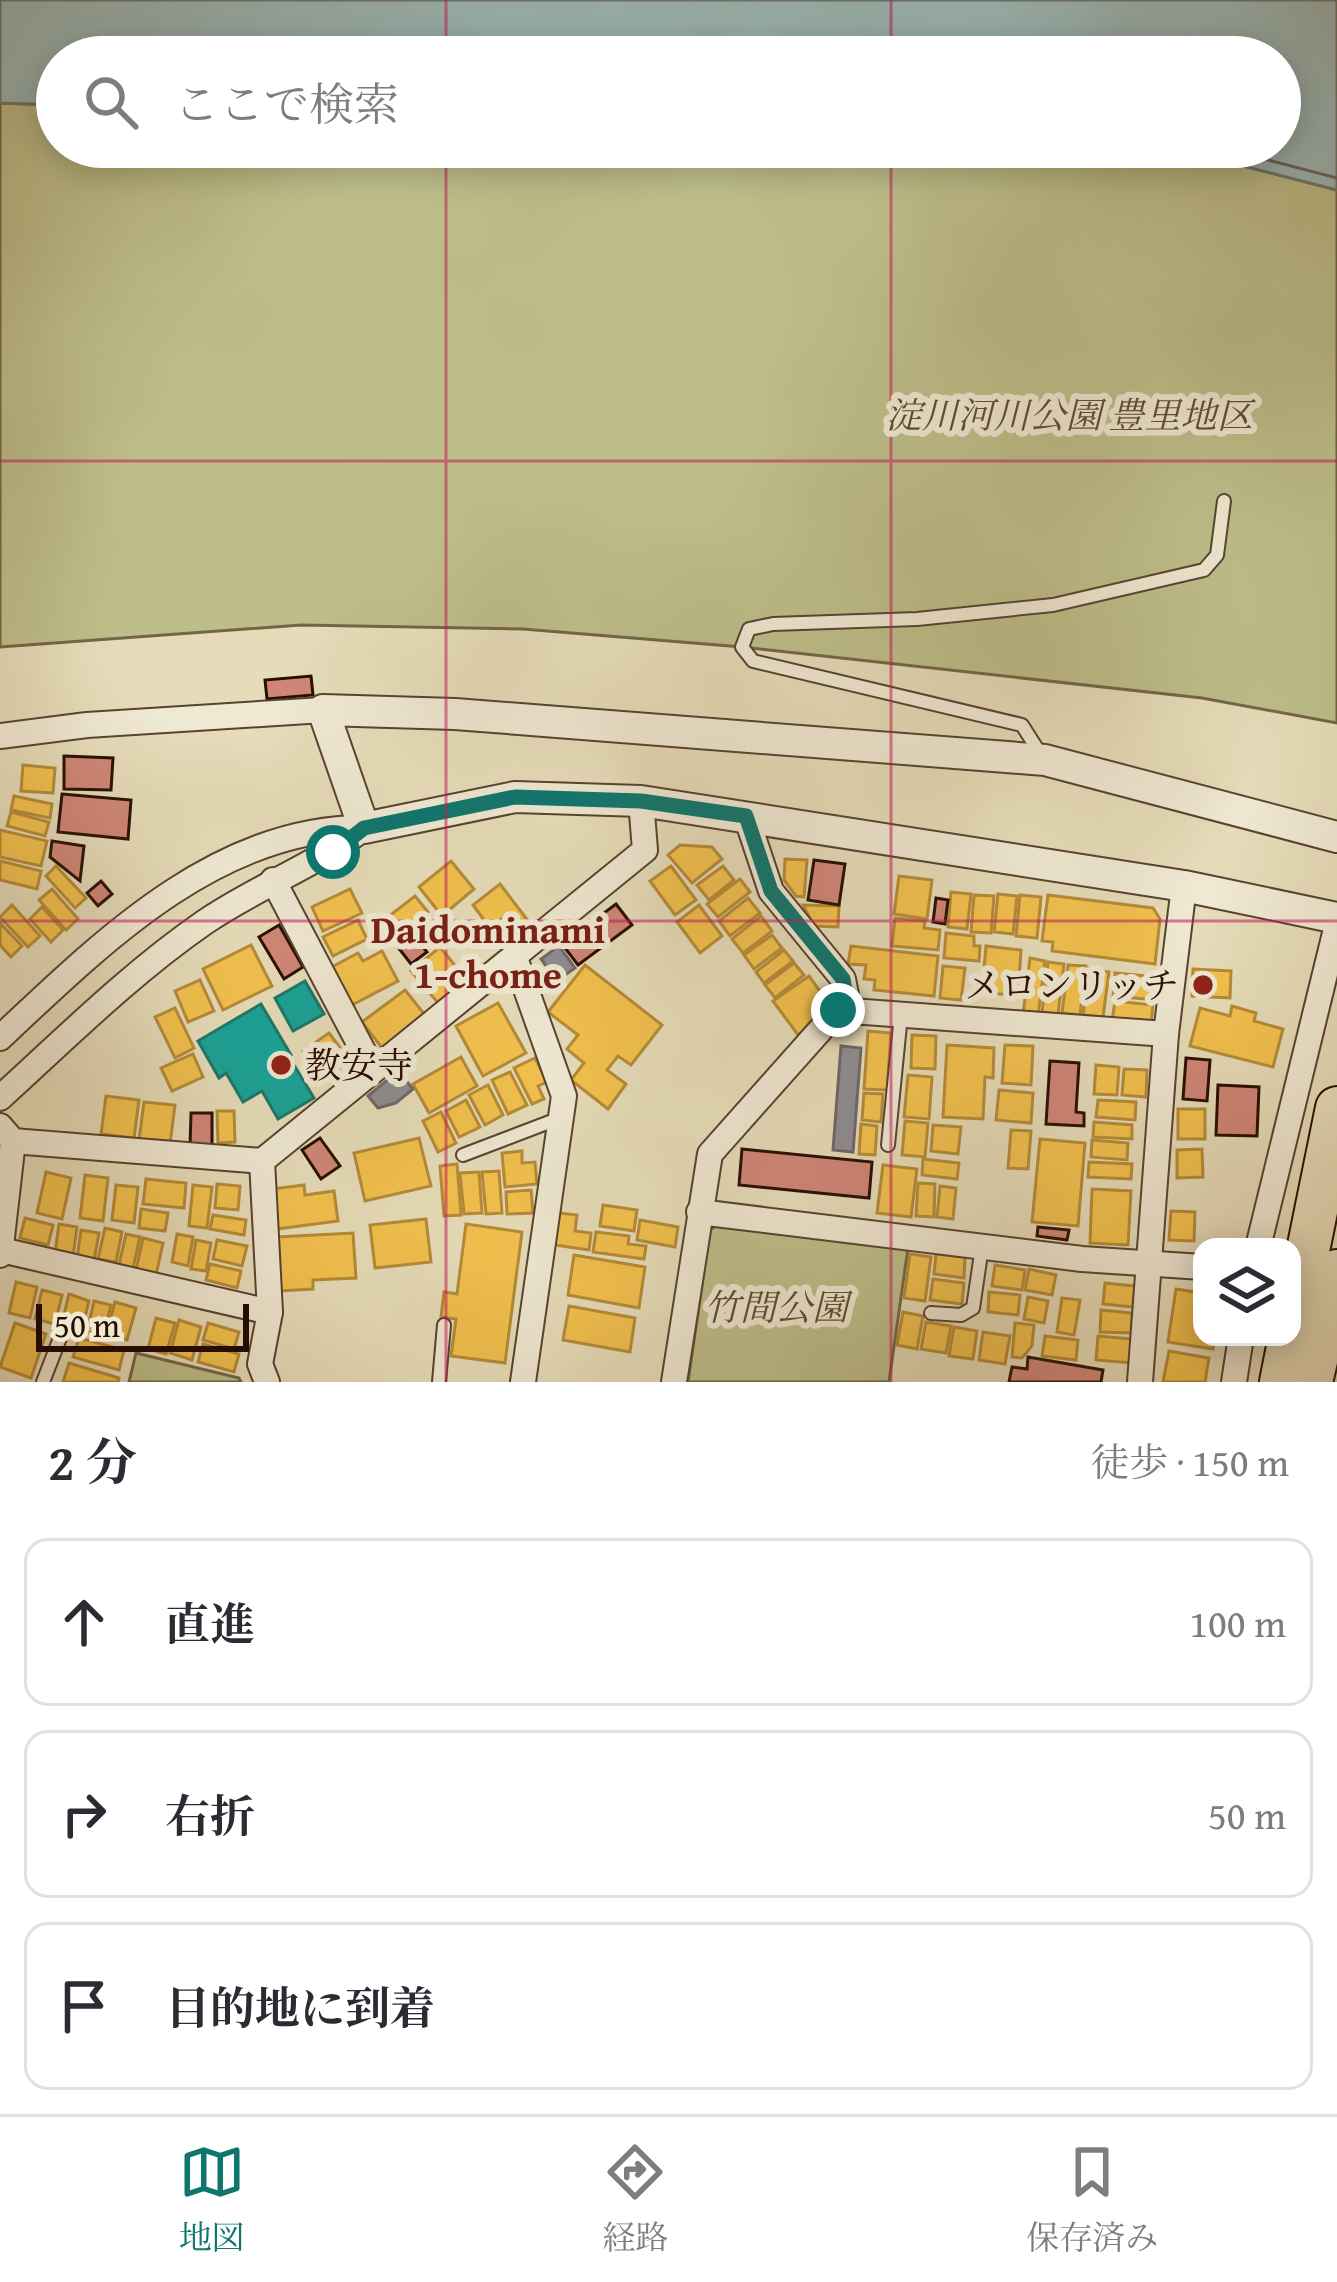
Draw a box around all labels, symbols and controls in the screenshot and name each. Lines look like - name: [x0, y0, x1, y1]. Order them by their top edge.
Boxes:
- search box: [36, 36, 1301, 168]
- icon: search: [78, 69, 144, 135]
- text: ここで検索: [174, 71, 399, 136]
- park label: 淀川河川公園 豊里地区: [885, 388, 1257, 441]
- route start: [306, 825, 360, 879]
- district label: Daidominami 1-chome: [371, 900, 605, 1002]
- place label: メロンリッチ: [964, 958, 1179, 1011]
- marker: メロンリッチ: [1190, 972, 1216, 998]
- route end: [811, 983, 865, 1037]
- place label: 教安寺: [305, 1038, 413, 1091]
- marker: 教安寺: [268, 1052, 294, 1078]
- map controls: [1193, 1238, 1301, 1346]
- button: layers: [1193, 1238, 1301, 1346]
- park label: 竹間公園: [704, 1280, 853, 1333]
- scale bar: [36, 1298, 249, 1351]
- text: 50 m: [54, 1301, 120, 1349]
- text: 2 分: [48, 1424, 137, 1499]
- text: 徒歩 · 150 m: [1091, 1433, 1289, 1490]
- icon: ahead: [51, 1589, 117, 1655]
- text: 直進: [165, 1591, 255, 1656]
- text: 100 m: [1189, 1594, 1286, 1651]
- icon: right: [51, 1781, 117, 1847]
- text: 右折: [165, 1783, 255, 1848]
- text: 50 m: [1208, 1786, 1286, 1843]
- icon: arrive: [51, 1973, 117, 2039]
- text: 目的地に到着: [165, 1975, 435, 2040]
- tab: 地図: [179, 2139, 245, 2261]
- tab: 経路: [602, 2139, 668, 2261]
- tab: 保存済み: [1026, 2139, 1158, 2261]

